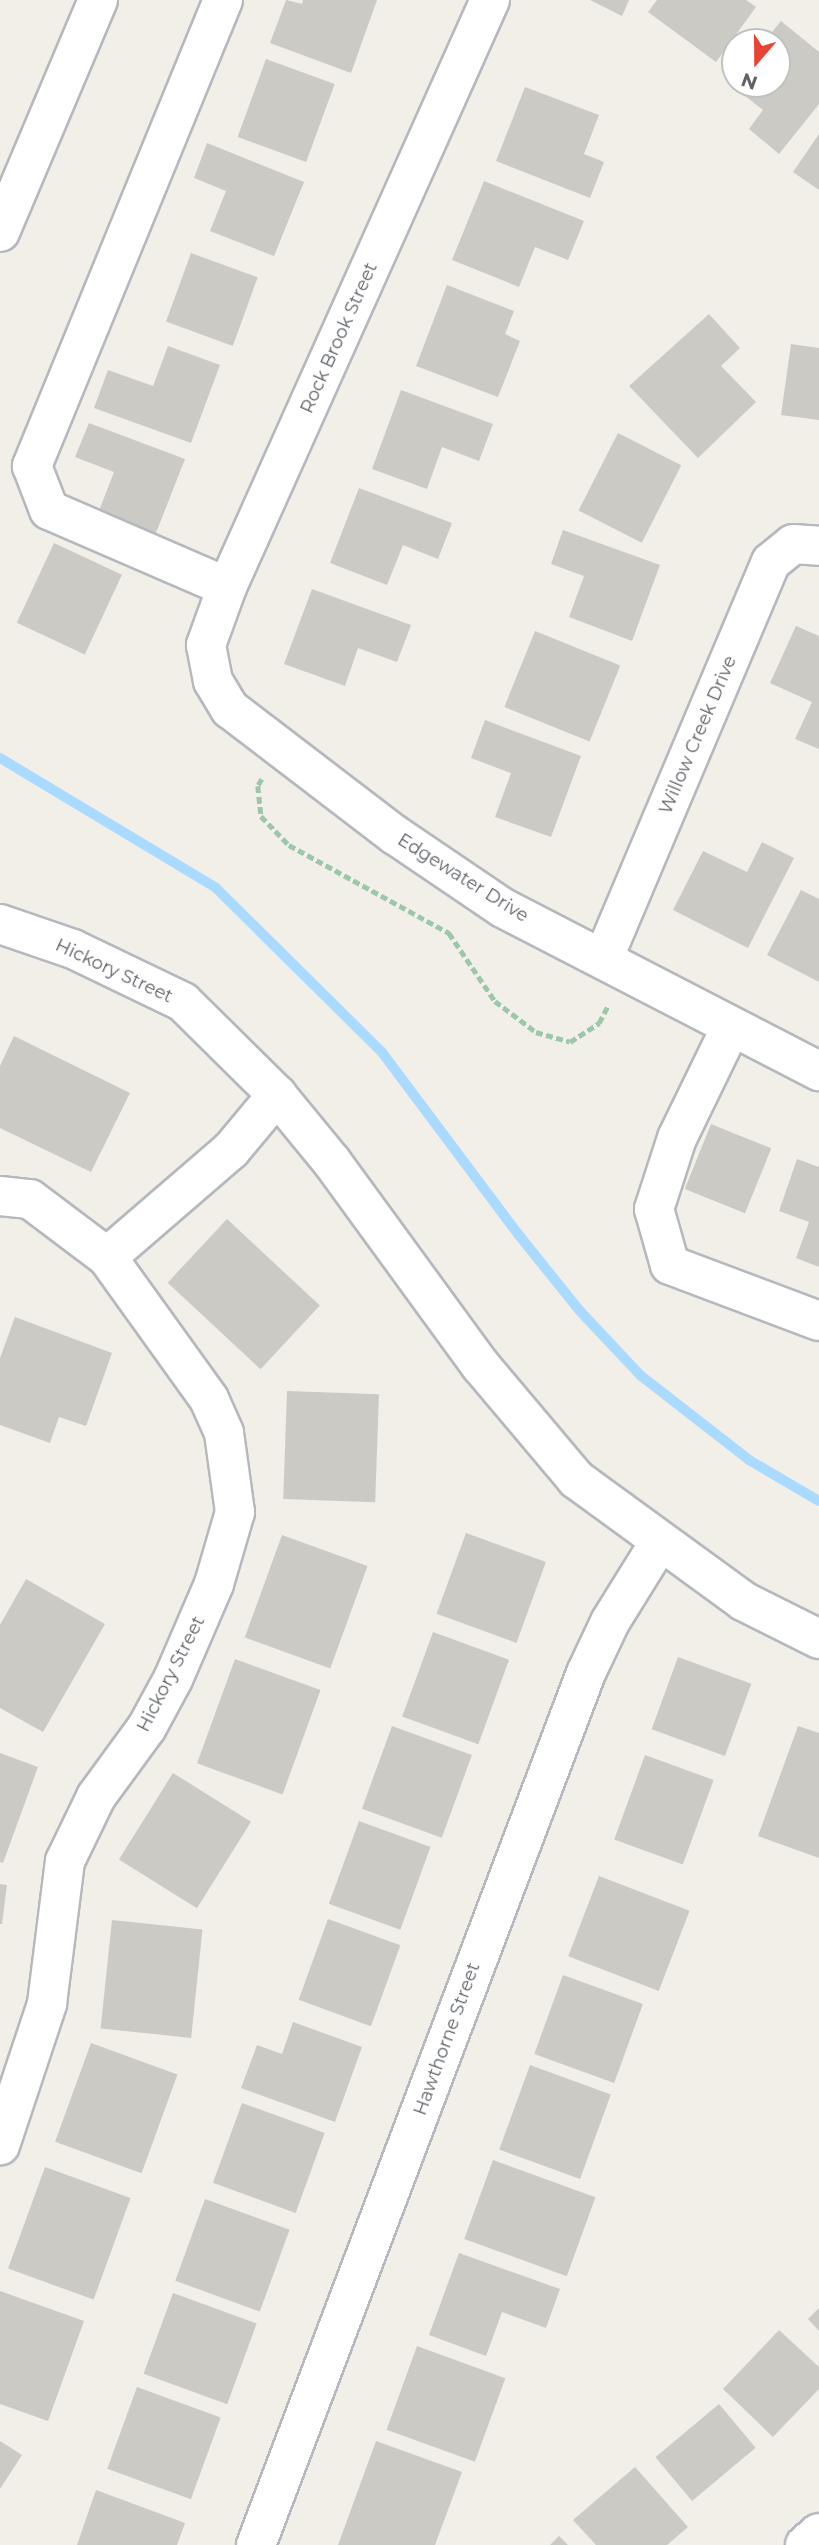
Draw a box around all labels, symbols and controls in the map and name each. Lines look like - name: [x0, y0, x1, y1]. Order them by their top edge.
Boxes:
- north arrow: [721, 28, 791, 98]
- text: N: [738, 68, 760, 95]
- street label: Rock Brook Street: [296, 259, 382, 417]
- street label: Willow Creek Drive: [655, 653, 741, 817]
- street label: Edgewater Drive: [394, 829, 532, 927]
- street label: Hickory Street: [52, 934, 176, 1008]
- street label: Hickory Street: [133, 1612, 209, 1736]
- street label: Hawthorne Street: [409, 1960, 485, 2118]

